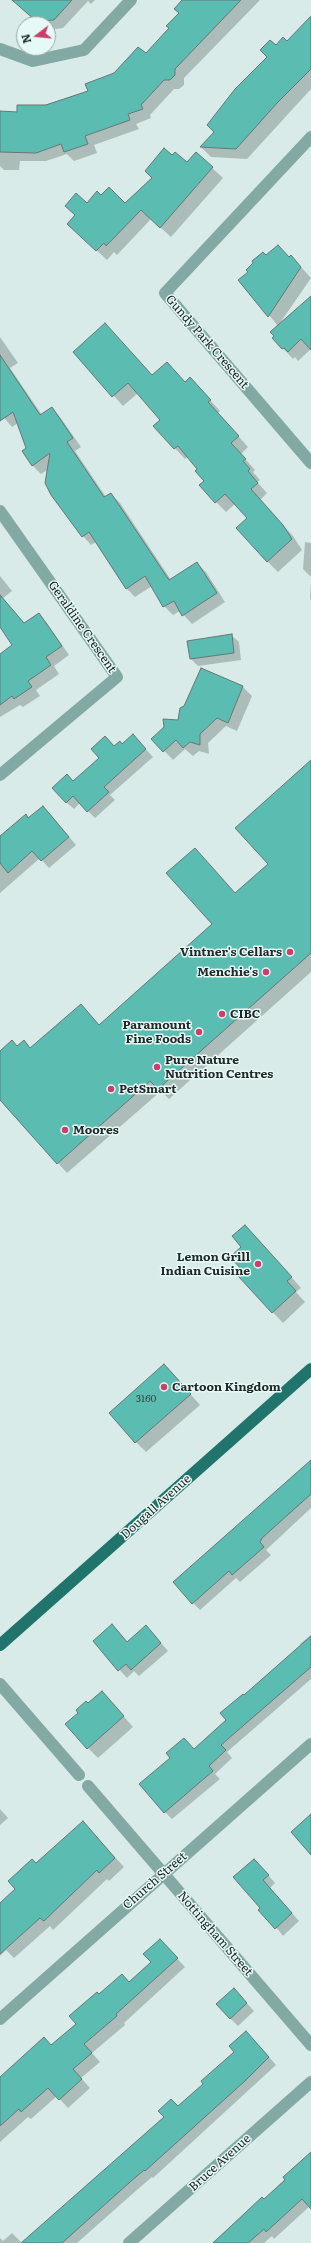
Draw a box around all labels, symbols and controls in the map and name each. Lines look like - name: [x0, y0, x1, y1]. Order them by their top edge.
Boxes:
- north arrow: [16, 16, 56, 56]
- text: N: [16, 32, 34, 46]
- street label: Gundy Park Crescent: [162, 292, 252, 392]
- street label: Geraldine Crescent: [45, 578, 119, 676]
- place label: Vintner's Cellars: [180, 945, 282, 959]
- marker: Vintner's Cellars: [285, 947, 295, 957]
- place label: Menchie's: [197, 965, 258, 979]
- marker: Menchie's: [261, 967, 271, 977]
- place label: CIBC: [230, 1007, 260, 1021]
- marker: CIBC: [217, 1009, 227, 1019]
- place label: Paramount Fine Foods: [123, 1018, 191, 1046]
- marker: Paramount Fine Foods: [194, 1027, 204, 1037]
- place label: Pure Nature Nutrition Centres: [165, 1053, 273, 1081]
- marker: Pure Nature Nutrition Centres: [152, 1062, 162, 1072]
- place label: PetSmart: [119, 1082, 176, 1096]
- marker: PetSmart: [106, 1084, 116, 1094]
- place label: Moores: [73, 1123, 119, 1137]
- marker: Moores: [60, 1125, 70, 1135]
- place label: Lemon Grill Indian Cuisine: [161, 1250, 250, 1278]
- marker: Lemon Grill Indian Cuisine: [253, 1259, 263, 1269]
- place label: Cartoon Kingdom: [172, 1380, 281, 1394]
- marker: Cartoon Kingdom: [159, 1382, 169, 1392]
- house number: 3160: [136, 1393, 156, 1405]
- street label: Dougall Avenue: [118, 1472, 194, 1542]
- street label: Church Street: [120, 1849, 190, 1913]
- street label: Nottingham Street: [174, 1889, 256, 1979]
- street label: Bruce Avenue: [186, 2132, 254, 2194]

